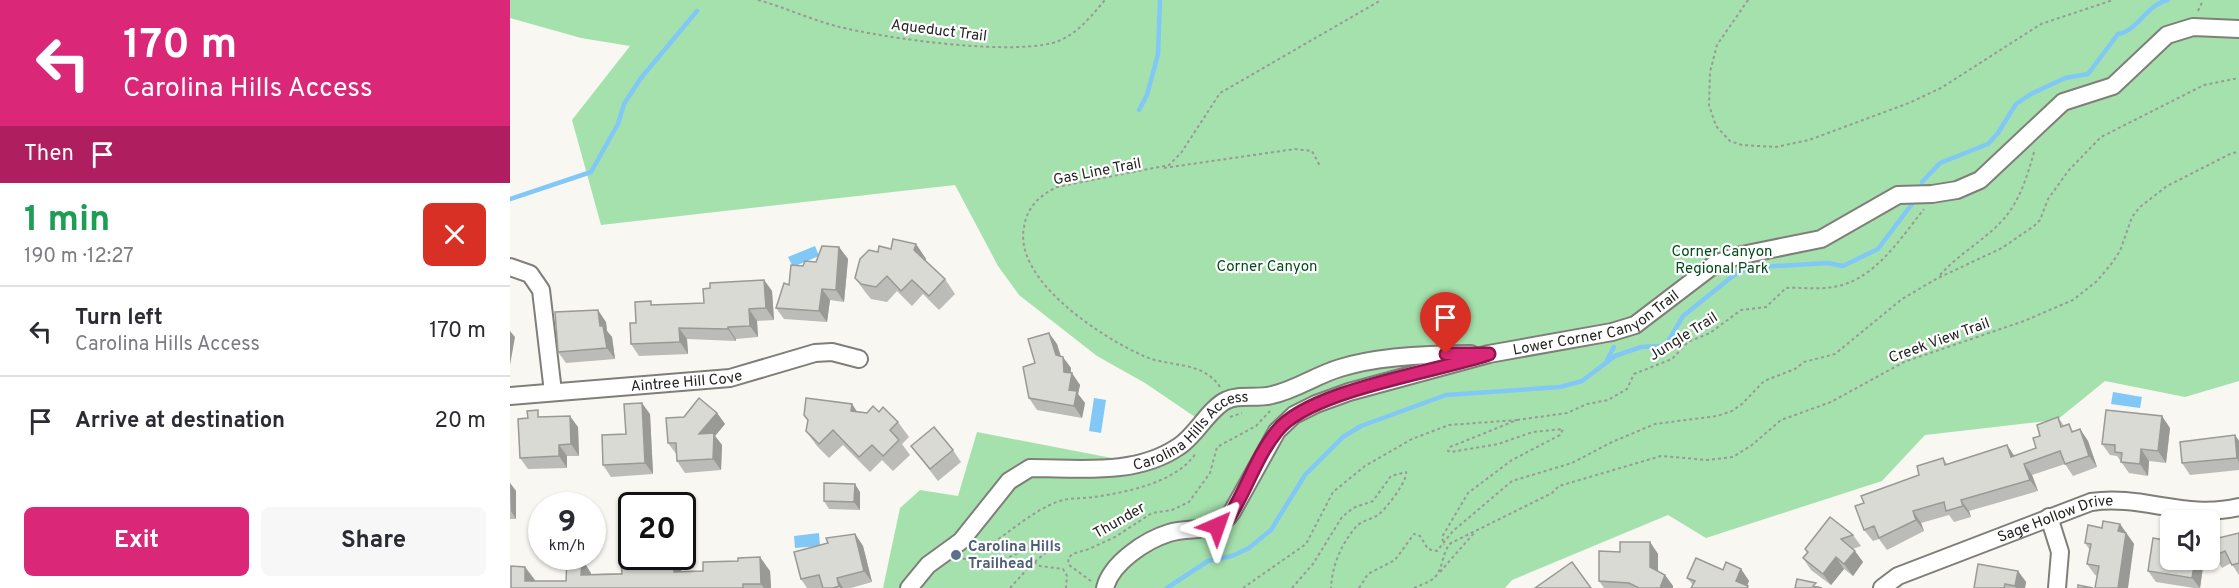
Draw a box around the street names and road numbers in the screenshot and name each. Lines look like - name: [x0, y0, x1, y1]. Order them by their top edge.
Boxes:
- street label: Aqueduct Trail: [890, 16, 988, 47]
- street label: Gas Line Trail: [1052, 155, 1143, 190]
- street label: Lower Corner Canyon Trail: [1512, 287, 1684, 361]
- street label: Jungle Trail: [1646, 309, 1722, 366]
- street label: Creek View Trail: [1886, 314, 1993, 369]
- street label: Aintree Hill Cove: [630, 367, 745, 397]
- street label: Carolina Hills Access: [1131, 389, 1249, 476]
- street label: Sage Hollow Drive: [1995, 492, 2113, 548]
- street label: Thunder: [1090, 499, 1149, 544]

